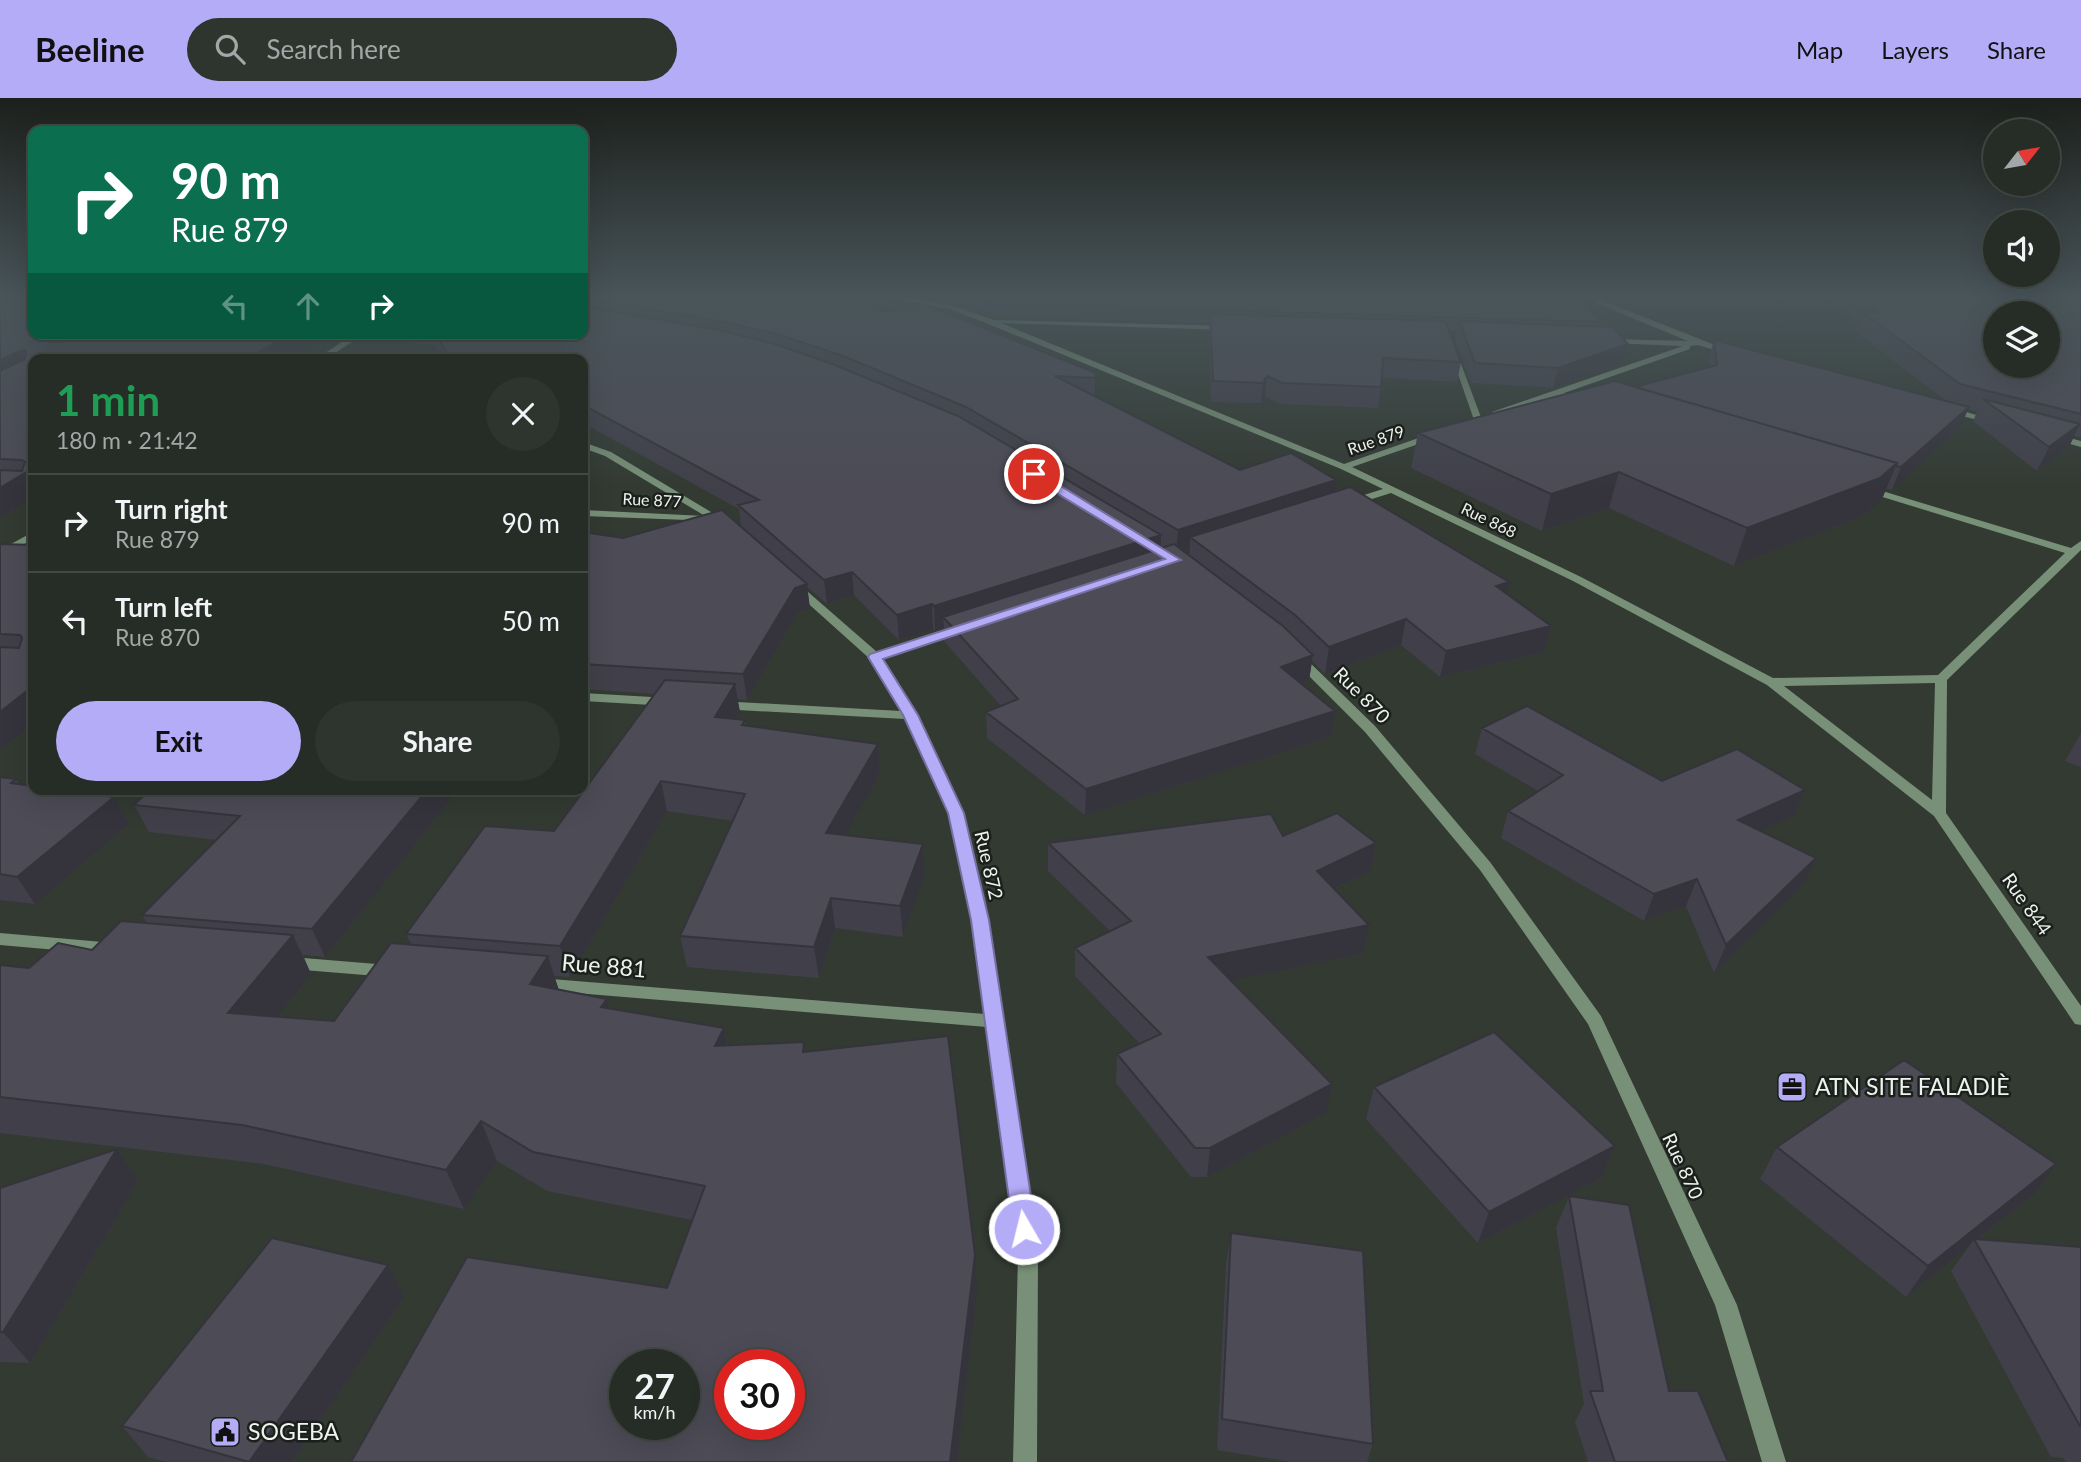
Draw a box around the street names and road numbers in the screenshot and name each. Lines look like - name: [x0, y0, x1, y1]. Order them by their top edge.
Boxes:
- street label: Rue 879: [1345, 421, 1407, 458]
- street label: Rue 877: [622, 488, 682, 511]
- street label: Rue 868: [1459, 498, 1520, 541]
- street label: Rue 870: [1329, 662, 1395, 728]
- street label: Rue 872: [970, 828, 1009, 902]
- street label: Rue 844: [1998, 868, 2057, 939]
- street label: Rue 881: [561, 947, 648, 983]
- street label: Rue 870: [1658, 1129, 1709, 1202]

